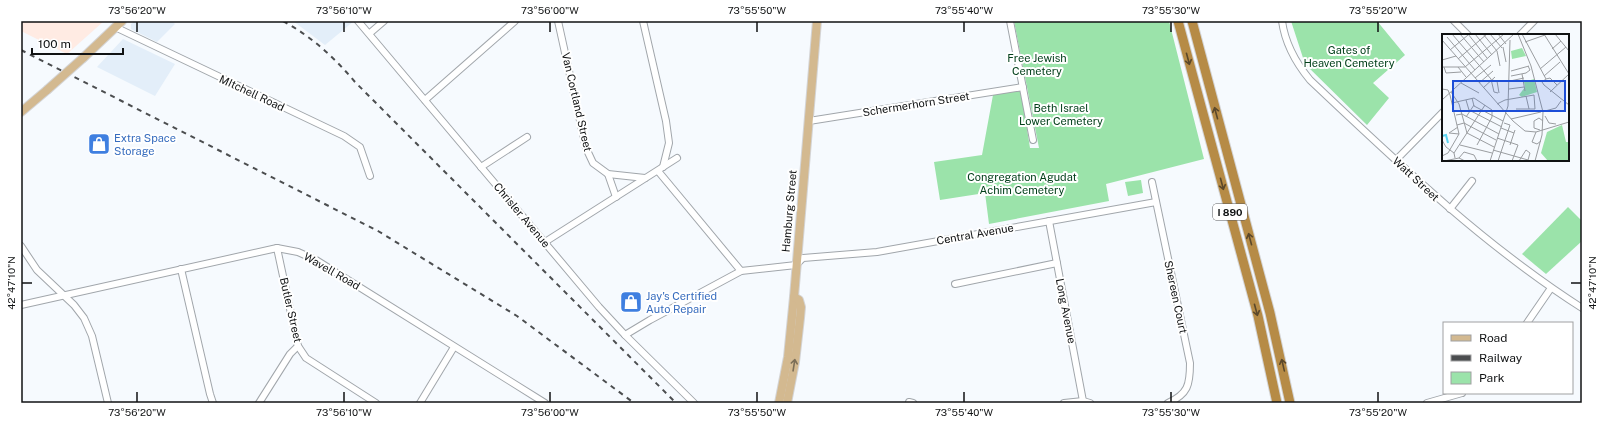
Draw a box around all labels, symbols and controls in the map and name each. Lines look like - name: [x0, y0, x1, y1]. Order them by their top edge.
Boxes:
- text: 73°56'20"W: [108, 4, 166, 16]
- text: 73°56'10"W: [316, 4, 372, 16]
- text: 73°56'00"W: [521, 4, 579, 16]
- text: 73°55'50"W: [728, 4, 787, 16]
- text: 73°55'40"W: [935, 4, 994, 16]
- text: 73°55'30"W: [1142, 4, 1201, 16]
- text: 73°55'20"W: [1349, 4, 1407, 16]
- scale bar: [32, 30, 123, 56]
- inset map: [1442, 34, 1569, 161]
- text: 100 m: [38, 37, 71, 51]
- park label: Gates of Heaven Cemetery: [1303, 44, 1395, 69]
- street label: Van Cortland Street: [560, 51, 594, 153]
- park label: Free Jewish Cemetery: [1007, 52, 1067, 77]
- one-way arrow: [1185, 52, 1192, 65]
- street label: MItchell Road: [217, 73, 287, 113]
- street label: Schermerhorn Street: [862, 90, 970, 118]
- park label: Beth Israel Lower Cemetery: [1019, 102, 1103, 127]
- one-way arrow: [1212, 107, 1219, 120]
- shop icon: Extra Space Storage: [86, 131, 112, 157]
- place label: Extra Space Storage: [114, 132, 176, 157]
- street label: Watt Street: [1390, 155, 1442, 203]
- street label: Hamburg Street: [779, 169, 799, 253]
- park label: Congregation Agudat Achim Cemetery: [967, 171, 1077, 196]
- one-way arrow: [1219, 177, 1226, 190]
- street label: Chrisler Avenue: [492, 180, 552, 250]
- road number: I 890: [1213, 204, 1247, 220]
- street label: Central Avenue: [935, 221, 1015, 247]
- one-way arrow: [1246, 233, 1253, 246]
- street label: Wavell Road: [302, 250, 362, 292]
- text: 42°47'10"N: [5, 256, 17, 310]
- text: 42°47'10"N: [1586, 256, 1598, 310]
- street label: Shereen Court: [1162, 259, 1190, 335]
- street label: Butler Street: [278, 276, 304, 344]
- street label: Long Avenue: [1054, 277, 1078, 345]
- shop icon: Jay's Certified Auto Repair: [618, 289, 644, 315]
- place label: Jay's Certified Auto Repair: [646, 290, 717, 315]
- one-way arrow: [1253, 303, 1260, 316]
- legend: [1443, 322, 1573, 394]
- text: Road: [1479, 331, 1507, 345]
- text: Railway: [1479, 351, 1523, 365]
- one-way arrow: [790, 359, 798, 372]
- one-way arrow: [1278, 359, 1286, 372]
- text: Park: [1479, 371, 1505, 385]
- text: 73°56'20"W: [108, 406, 166, 418]
- text: 73°56'10"W: [316, 406, 372, 418]
- text: 73°56'00"W: [521, 406, 579, 418]
- text: 73°55'50"W: [728, 406, 787, 418]
- text: 73°55'40"W: [935, 406, 994, 418]
- text: 73°55'30"W: [1142, 406, 1201, 418]
- text: 73°55'20"W: [1349, 406, 1407, 418]

